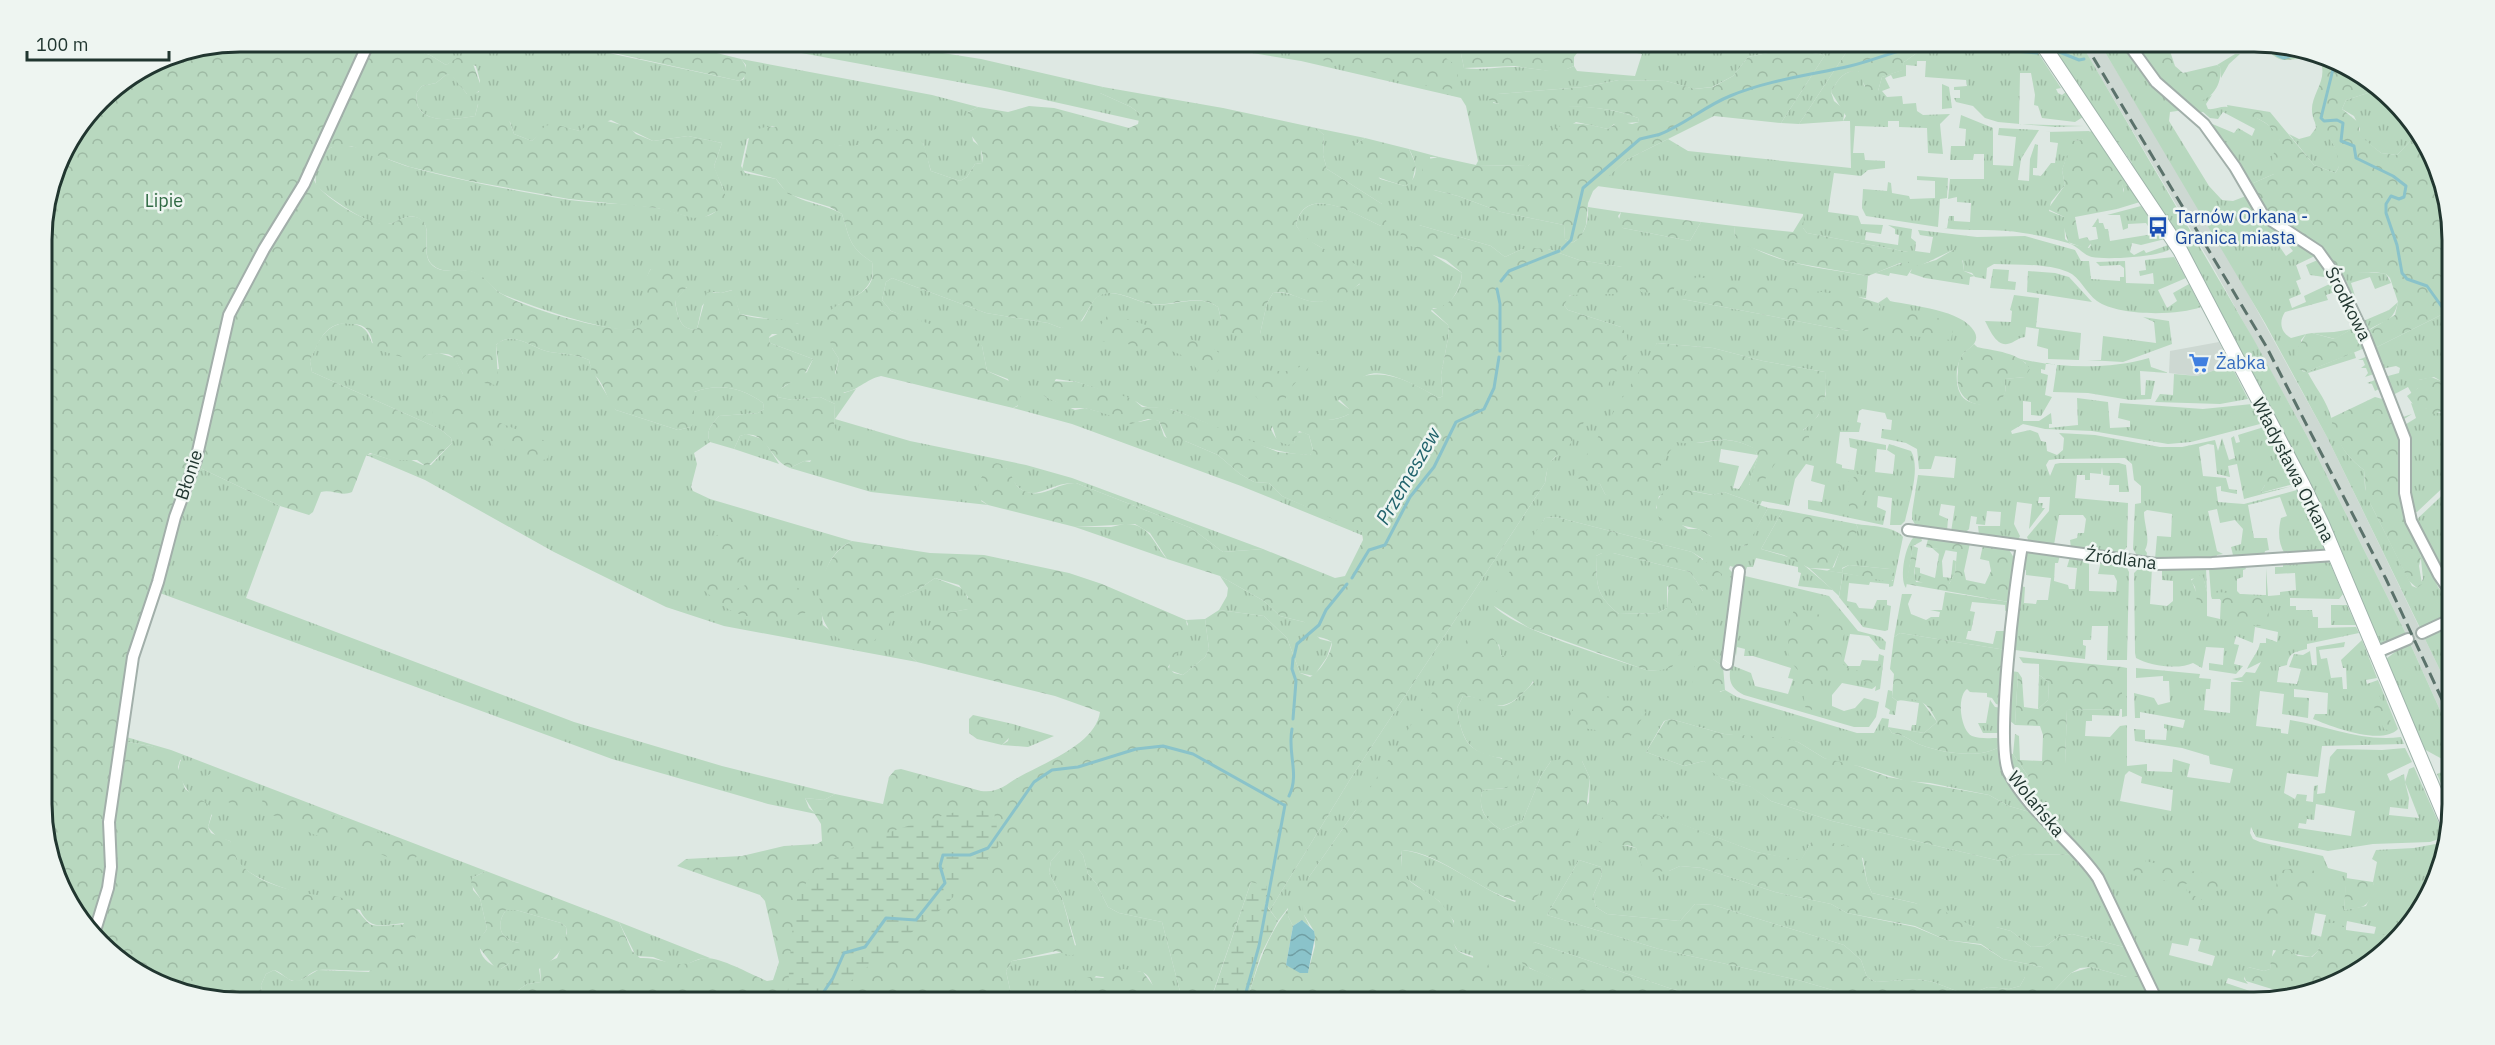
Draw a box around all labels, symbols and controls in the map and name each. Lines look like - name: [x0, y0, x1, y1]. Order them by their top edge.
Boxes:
- scale bar: [27, 24, 170, 62]
- text: 100 m: [36, 33, 88, 56]
- park label: Lipie: [145, 189, 183, 212]
- place label: Tarnów Orkana - Granica miasta: [2175, 205, 2308, 249]
- bus stop icon: Tarnów Orkana - Granica miasta: [2146, 215, 2170, 239]
- street label: Środkowa: [2320, 263, 2377, 345]
- supermarket icon: Żabka: [2187, 351, 2211, 375]
- place label: Żabka: [2216, 351, 2266, 374]
- street label: Władysława Orkana: [2247, 394, 2340, 546]
- water label: Przemeszew: [1369, 421, 1447, 529]
- street label: Błonie: [170, 447, 207, 503]
- street label: Źródlana: [2084, 543, 2158, 574]
- street label: Wolańska: [2003, 766, 2070, 842]

